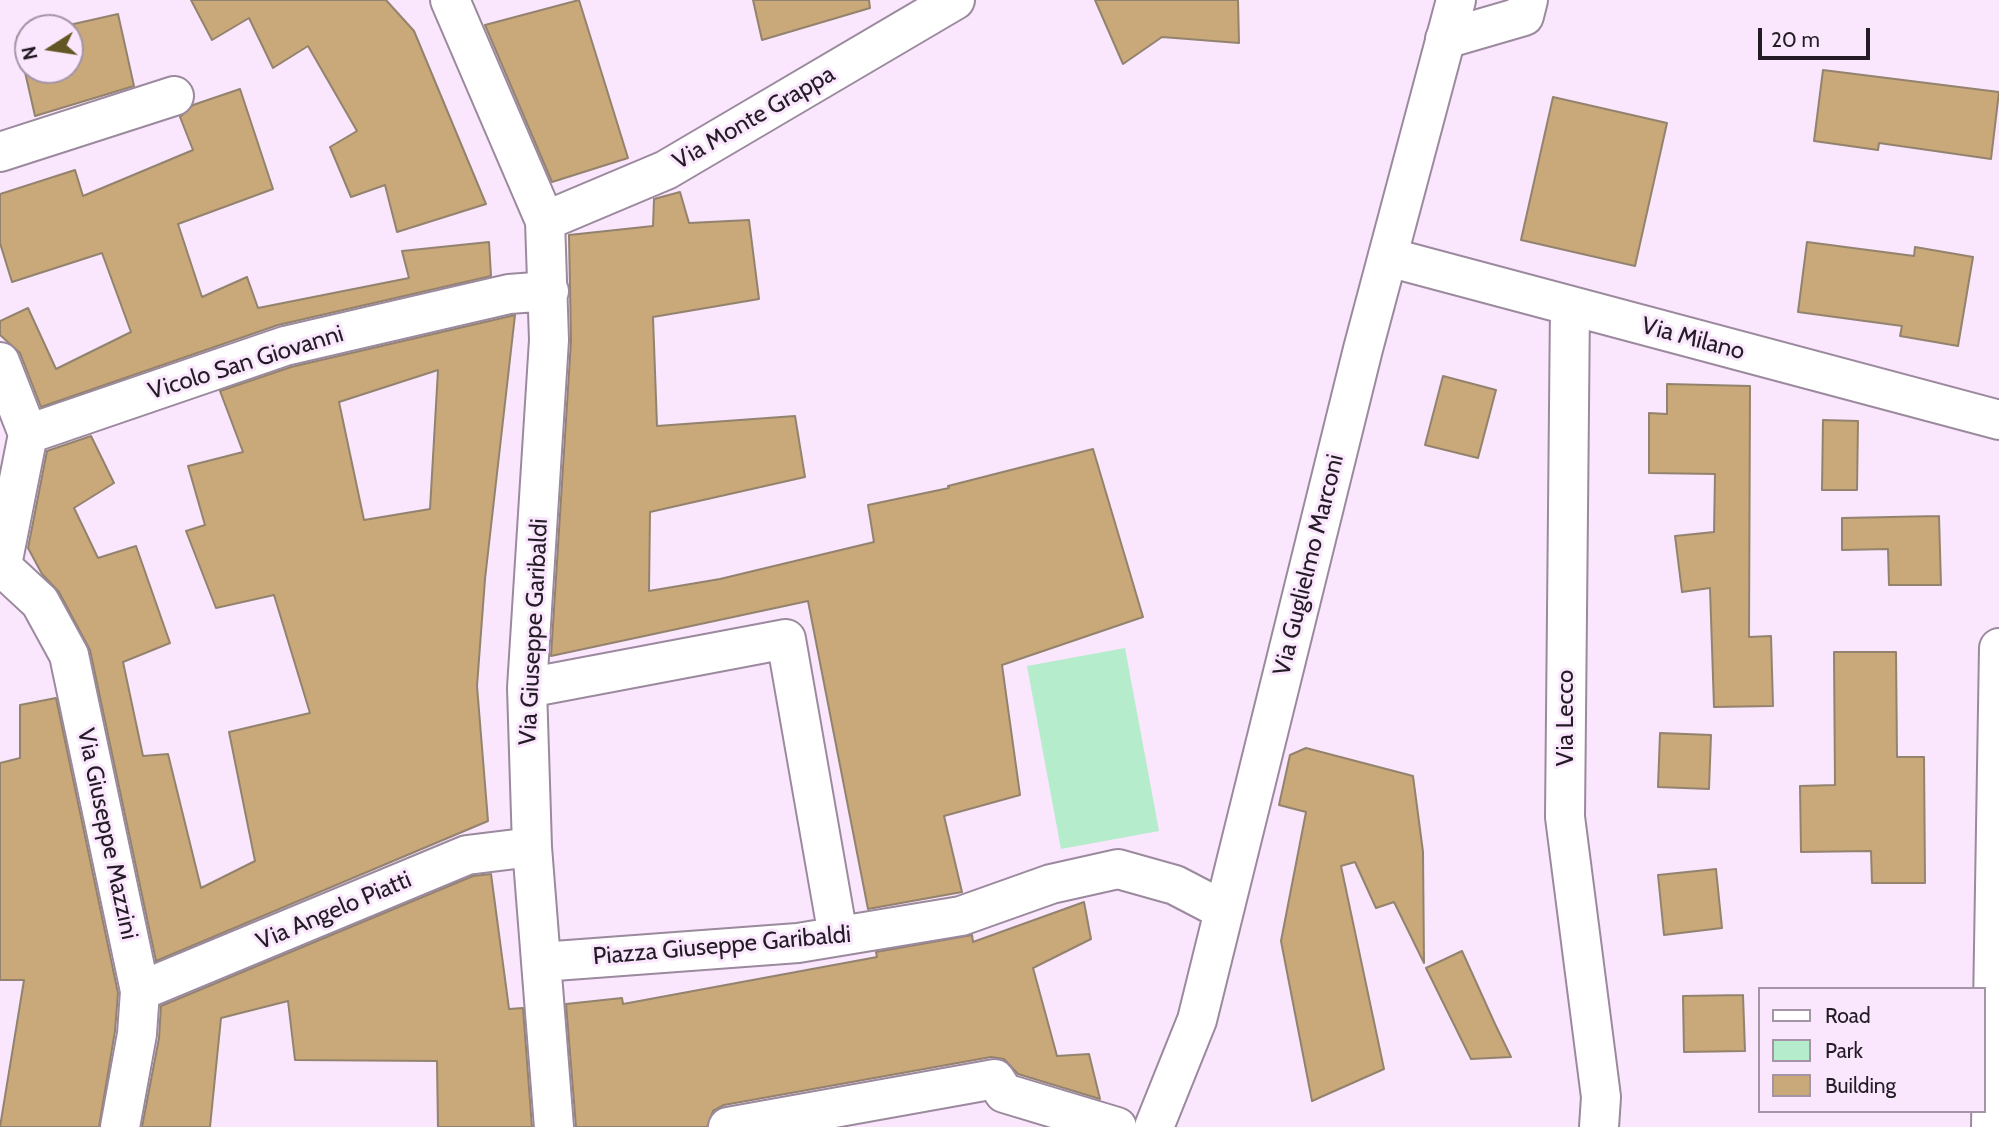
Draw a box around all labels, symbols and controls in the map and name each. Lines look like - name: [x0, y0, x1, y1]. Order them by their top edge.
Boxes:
- north arrow: [14, 14, 84, 84]
- scale bar: [1761, 14, 1873, 58]
- text: 20 m: [1771, 27, 1820, 52]
- text: N: [17, 44, 43, 62]
- street label: Via Monte Grappa: [668, 60, 840, 176]
- street label: Via Milano: [1638, 311, 1748, 367]
- street label: Vicolo San Giovanni: [145, 320, 347, 406]
- street label: Via Guglielmo Marconi: [1268, 451, 1350, 679]
- street label: Via Giuseppe Garibaldi: [514, 518, 554, 746]
- street label: Via Lecco: [1552, 670, 1580, 766]
- street label: Via Giuseppe Mazzini: [71, 726, 143, 942]
- street label: Via Angelo Piatti: [252, 865, 416, 957]
- street label: Piazza Giuseppe Garibaldi: [592, 920, 852, 972]
- legend: [1758, 987, 1985, 1113]
- text: Road: [1825, 1003, 1871, 1028]
- text: Park: [1825, 1038, 1863, 1063]
- text: Building: [1825, 1073, 1896, 1098]

